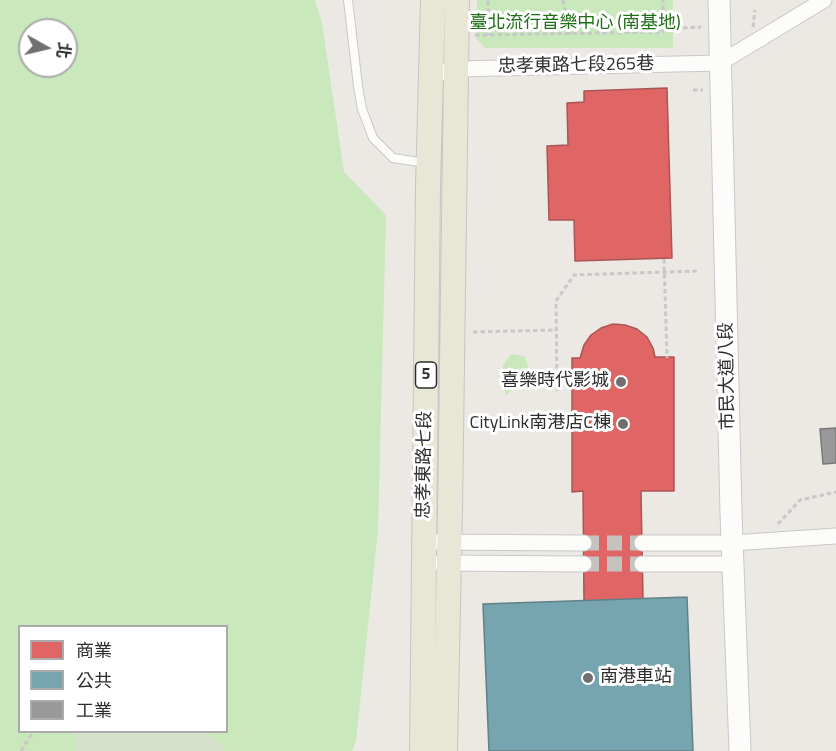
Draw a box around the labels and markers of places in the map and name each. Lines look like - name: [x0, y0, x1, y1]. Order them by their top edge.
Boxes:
- place label: 喜樂時代影城: [501, 371, 609, 393]
- marker: 喜樂時代影城: [614, 375, 628, 389]
- place label: CityLink南港店C棟: [470, 413, 611, 435]
- marker: CityLink南港店C棟: [616, 417, 630, 431]
- place label: 南港車站: [600, 667, 672, 689]
- marker: 南港車站: [581, 671, 595, 685]

